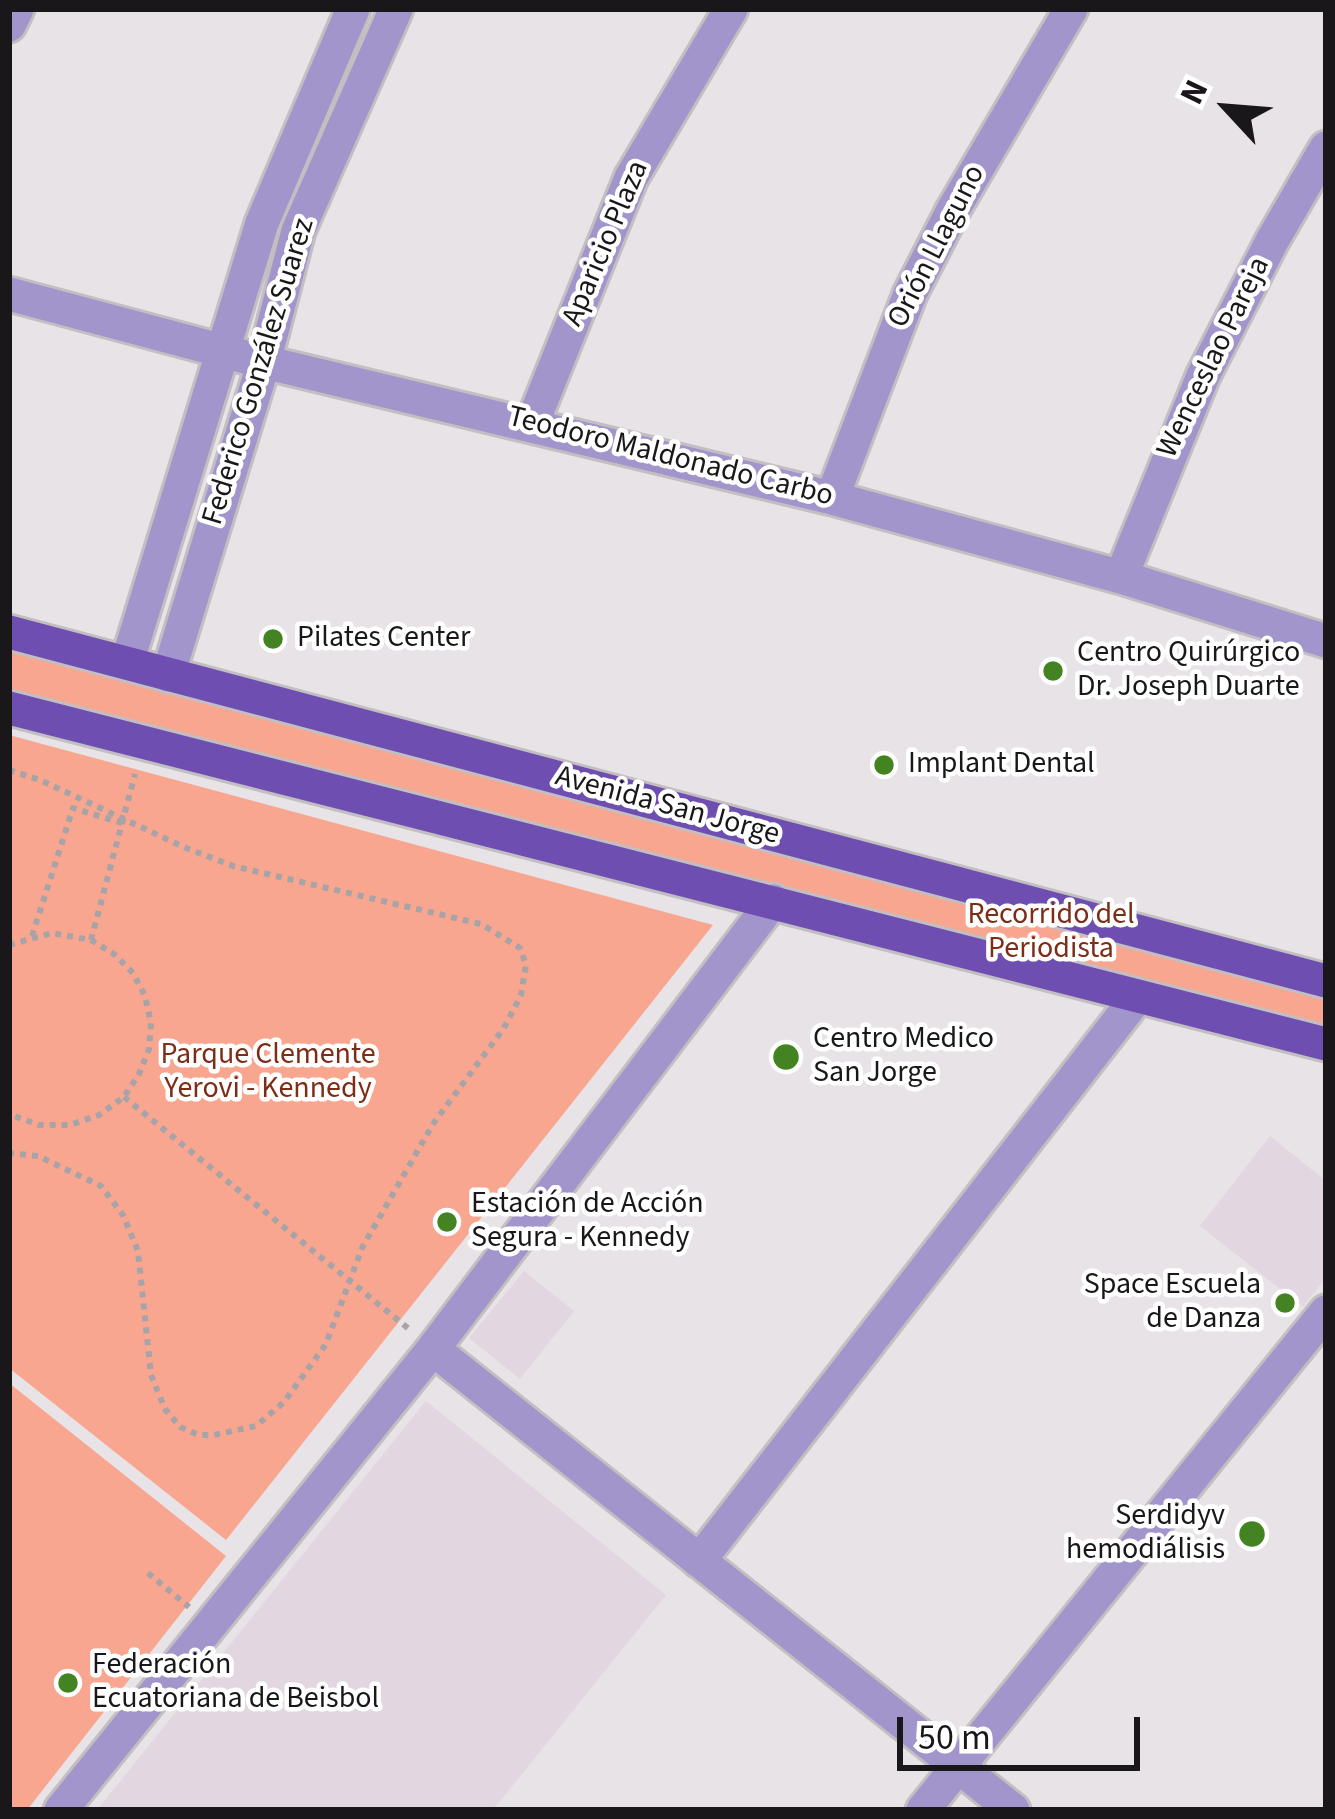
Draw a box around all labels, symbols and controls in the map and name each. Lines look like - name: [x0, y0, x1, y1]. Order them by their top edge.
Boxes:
- north arrow: [1167, 48, 1287, 168]
- text: N: [1168, 72, 1220, 112]
- street label: Aparicio Plaza: [556, 156, 658, 332]
- street label: Orión Llaguno: [882, 160, 994, 334]
- street label: Federico González Suarez: [196, 214, 324, 530]
- street label: Wenceslao Pareja: [1151, 252, 1279, 464]
- street label: Teodoro Maldonado Carbo: [504, 400, 836, 516]
- place label: Pilates Center: [297, 621, 470, 657]
- marker: Pilates Center: [260, 626, 286, 652]
- place label: Centro Quirúrgico Dr. Joseph Duarte: [1077, 636, 1300, 706]
- marker: Centro Quirúrgico Dr. Joseph Duarte: [1040, 658, 1066, 684]
- place label: Implant Dental: [908, 747, 1095, 783]
- marker: Implant Dental: [871, 752, 897, 778]
- street label: Avenida San Jorge: [551, 760, 783, 854]
- park label: Recorrido del Periodista: [967, 898, 1135, 968]
- place label: Centro Medico San Jorge: [813, 1022, 994, 1092]
- park label: Parque Clemente Yerovi - Kennedy: [160, 1038, 376, 1108]
- marker: Centro Medico San Jorge: [770, 1041, 802, 1073]
- place label: Estación de Acción Segura - Kennedy: [471, 1187, 704, 1258]
- marker: Estación de Acción Segura - Kennedy: [434, 1209, 460, 1235]
- place label: Space Escuela de Danza: [1084, 1268, 1261, 1338]
- marker: Space Escuela de Danza: [1272, 1290, 1298, 1316]
- place label: Serdidyv hemodiálisis: [1066, 1499, 1225, 1570]
- marker: Serdidyv hemodiálisis: [1236, 1518, 1268, 1550]
- place label: Federación Ecuatoriana de Beisbol: [92, 1648, 379, 1718]
- marker: Federación Ecuatoriana de Beisbol: [55, 1670, 81, 1696]
- scale bar: [903, 1693, 1146, 1767]
- text: 50 m: [918, 1712, 991, 1763]

